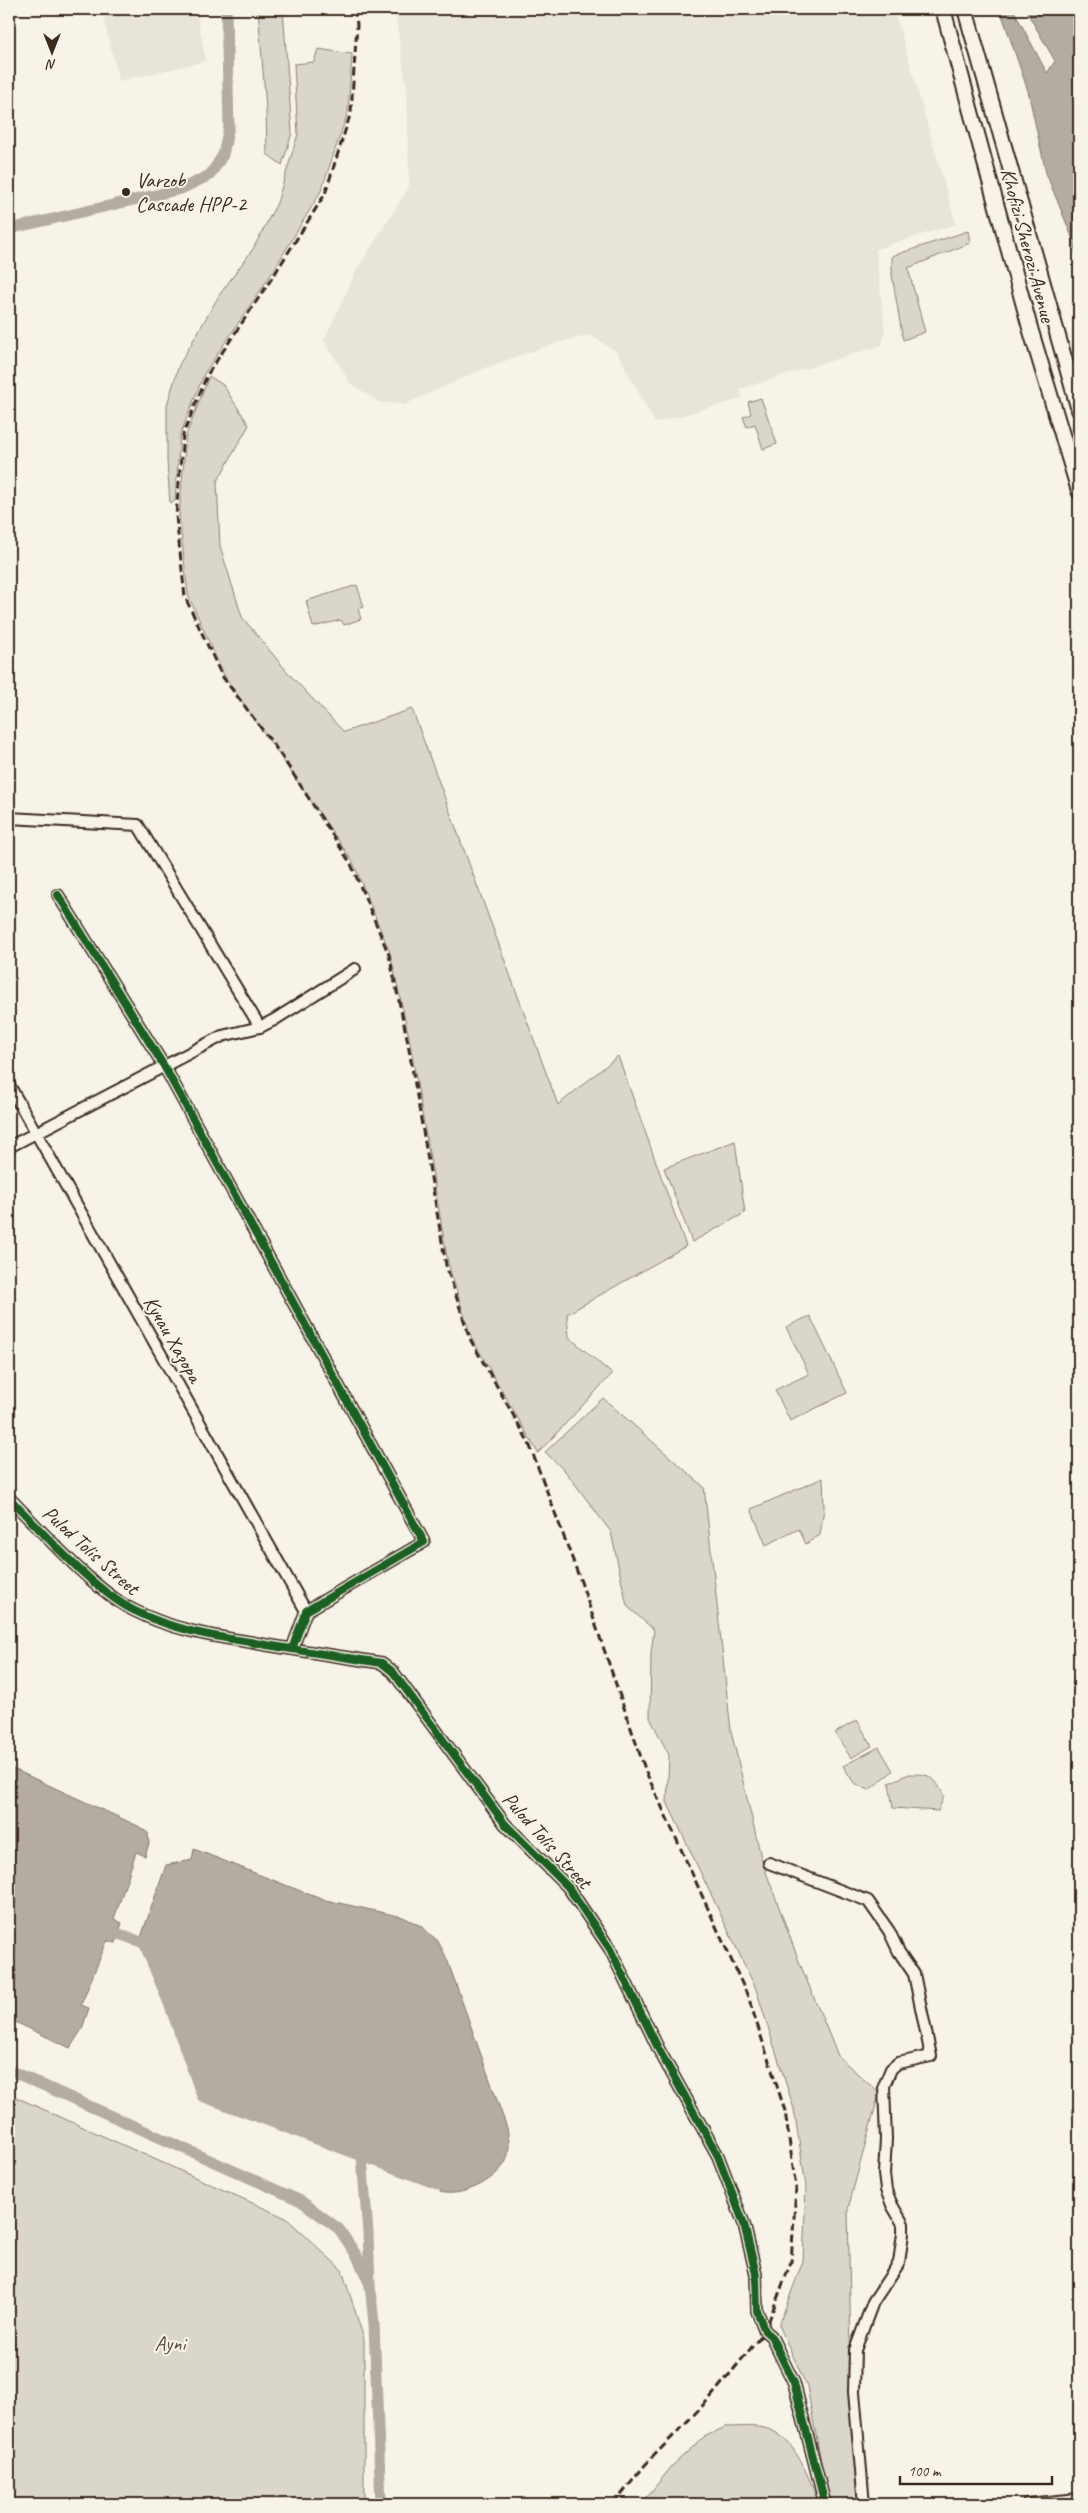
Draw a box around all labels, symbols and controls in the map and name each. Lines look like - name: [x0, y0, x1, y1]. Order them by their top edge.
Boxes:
- north arrow: [28, 28, 78, 78]
- text: N: [45, 56, 56, 73]
- street label: Khofizi Sherozi Avenue: [995, 165, 1061, 326]
- place label: Varzob Cascade HPP-2: [136, 167, 248, 217]
- marker: Varzob Cascade HPP-2: [120, 186, 132, 198]
- street label: Кучаи Хазора: [138, 1291, 209, 1389]
- street label: Pulod Tolis Street: [37, 1500, 146, 1602]
- street label: Pulod Tolis Street: [497, 1786, 599, 1895]
- park label: Ayni: [155, 2330, 189, 2356]
- scale bar: [900, 2453, 1053, 2485]
- text: 100 m: [908, 2462, 942, 2481]

